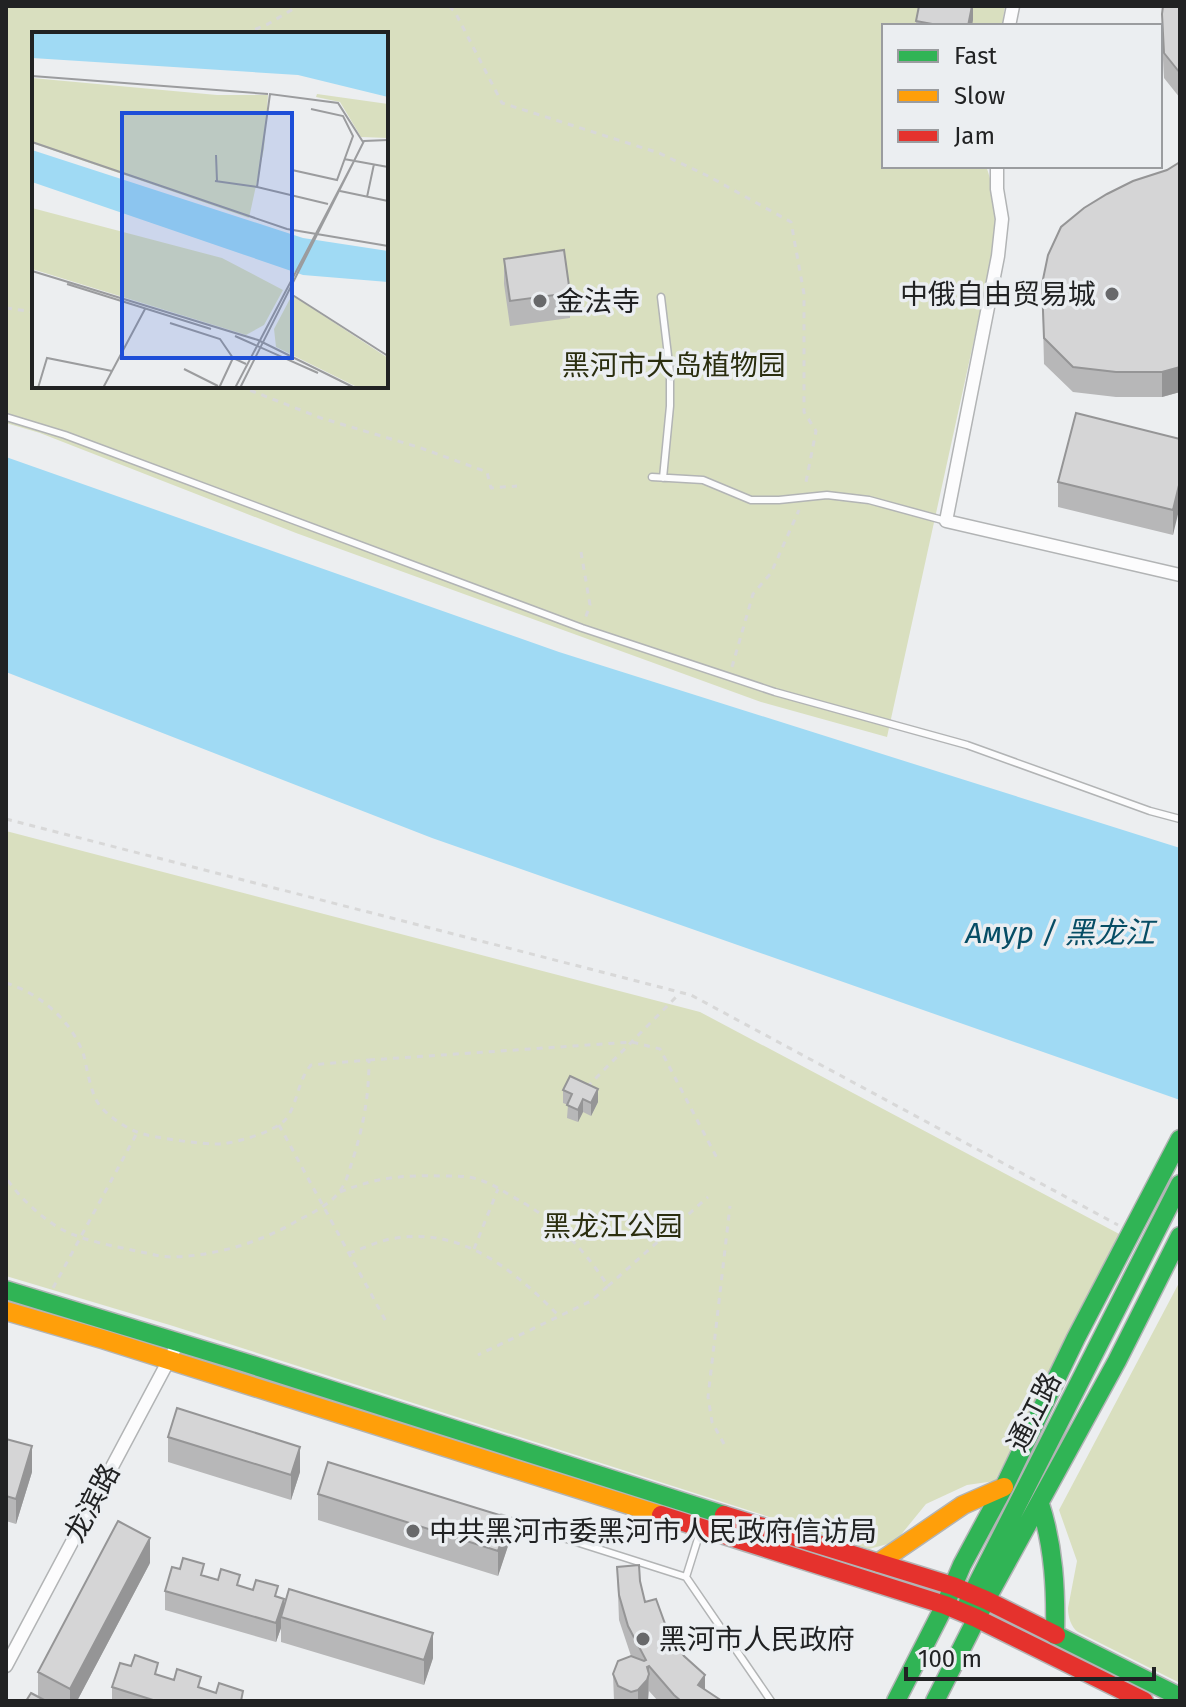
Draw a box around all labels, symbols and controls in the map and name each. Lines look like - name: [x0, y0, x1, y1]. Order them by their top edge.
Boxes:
- legend: [882, 24, 1162, 168]
- inset map: [32, 32, 388, 388]
- text: Fast: [954, 42, 997, 70]
- text: Slow: [954, 82, 1005, 110]
- text: Jam: [954, 122, 995, 150]
- place label: 中俄自由贸易城: [900, 278, 1096, 311]
- place label: 金法寺: [556, 285, 640, 318]
- marker: 中俄自由贸易城: [1103, 285, 1121, 303]
- marker: 金法寺: [531, 292, 549, 310]
- park label: 黑河市大岛植物园: [562, 349, 786, 382]
- water label: Амур / 黑龙江: [964, 915, 1158, 951]
- park label: 黑龙江公园: [543, 1210, 683, 1243]
- street label: 通江路: [1000, 1367, 1068, 1457]
- street label: 龙滨路: [58, 1458, 126, 1548]
- place label: 中共黑河市委黑河市人民政府信访局: [429, 1515, 877, 1548]
- marker: 中共黑河市委黑河市人民政府信访局: [404, 1522, 422, 1540]
- place label: 黑河市人民政府: [659, 1623, 855, 1656]
- marker: 黑河市人民政府: [634, 1630, 652, 1648]
- scale bar: [906, 1631, 1154, 1681]
- text: 100 m: [918, 1645, 982, 1673]

